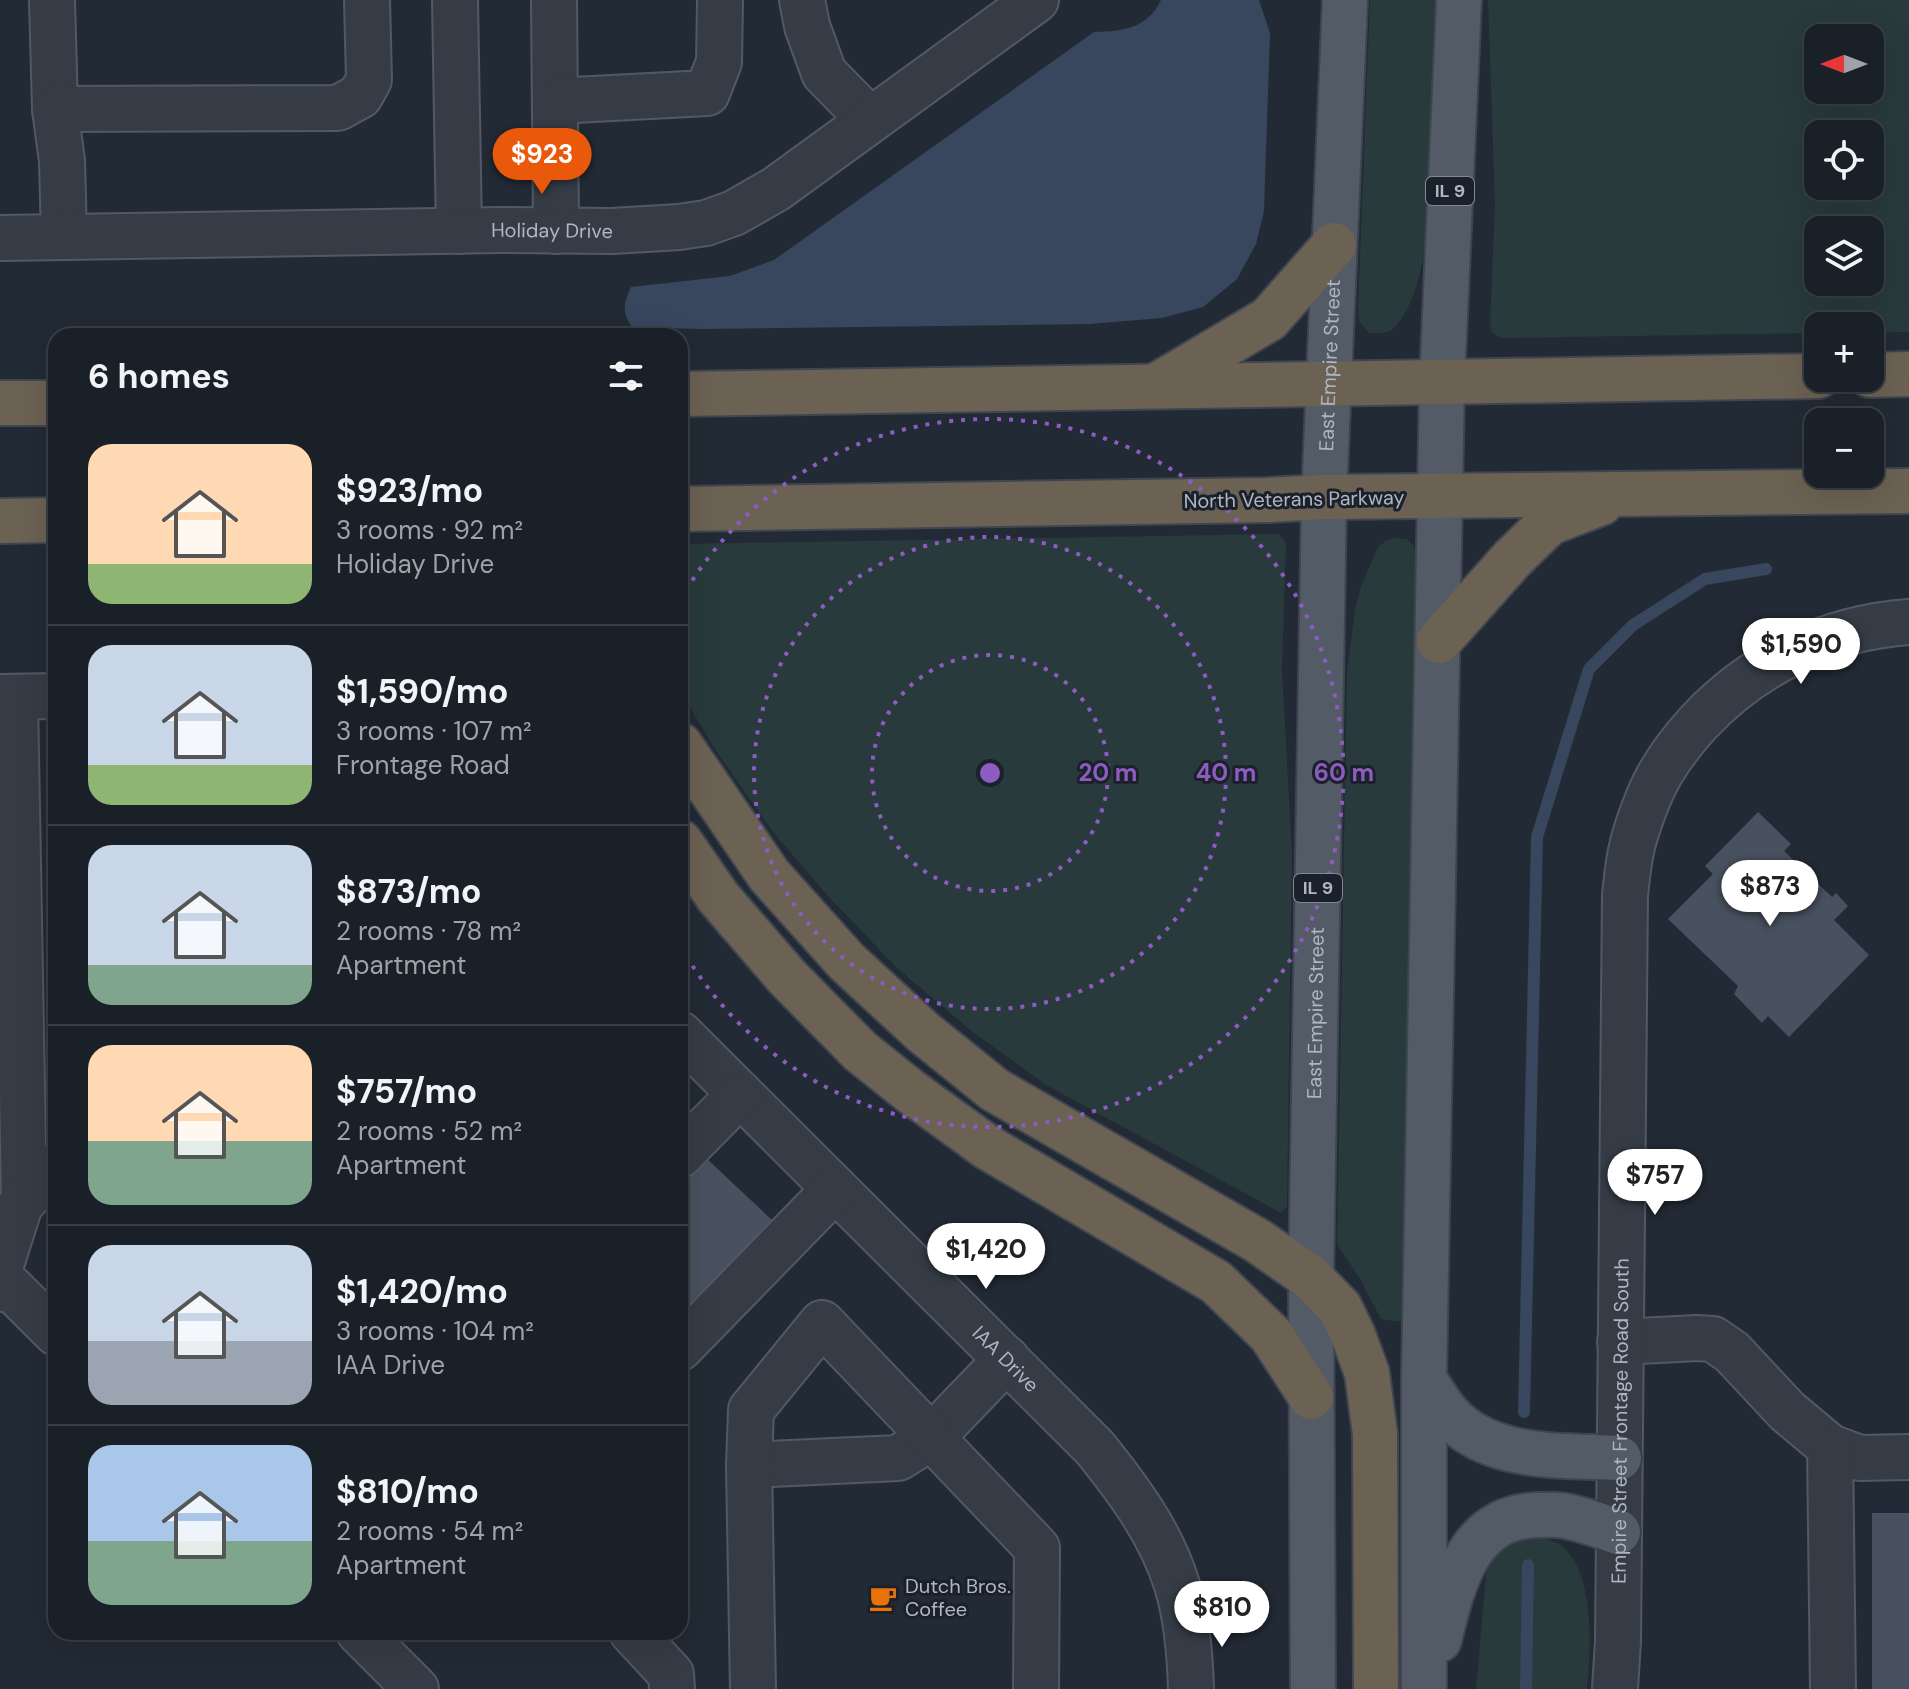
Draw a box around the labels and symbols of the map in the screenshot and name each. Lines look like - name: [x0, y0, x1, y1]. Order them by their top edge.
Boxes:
- north arrow: [1804, 24, 1884, 104]
- pin: $923: [495, 128, 589, 196]
- road number: IL 9: [1426, 177, 1474, 205]
- street label: Holiday Drive: [491, 217, 613, 244]
- street label: East Empire Street: [1313, 279, 1346, 452]
- street label: North Veterans Parkway: [1183, 484, 1405, 514]
- pin: $1,590: [1736, 618, 1866, 686]
- text: 20 m: [1079, 757, 1137, 788]
- text: 40 m: [1196, 757, 1256, 788]
- text: 60 m: [1314, 757, 1374, 788]
- centre of rings: [976, 759, 1004, 787]
- pin: $873: [1723, 860, 1817, 928]
- road number: IL 9: [1294, 874, 1342, 902]
- street label: East Empire Street: [1301, 927, 1330, 1099]
- pin: $757: [1608, 1149, 1702, 1217]
- pin: $1,420: [921, 1223, 1051, 1291]
- street label: Empire Street Frontage Road South: [1606, 1258, 1635, 1584]
- street label: IAA Drive: [967, 1320, 1045, 1398]
- place label: Dutch Bros. Coffee: [905, 1573, 1011, 1622]
- pin: $810: [1175, 1581, 1269, 1649]
- cafe icon: Dutch Bros. Coffee: [868, 1583, 898, 1613]

